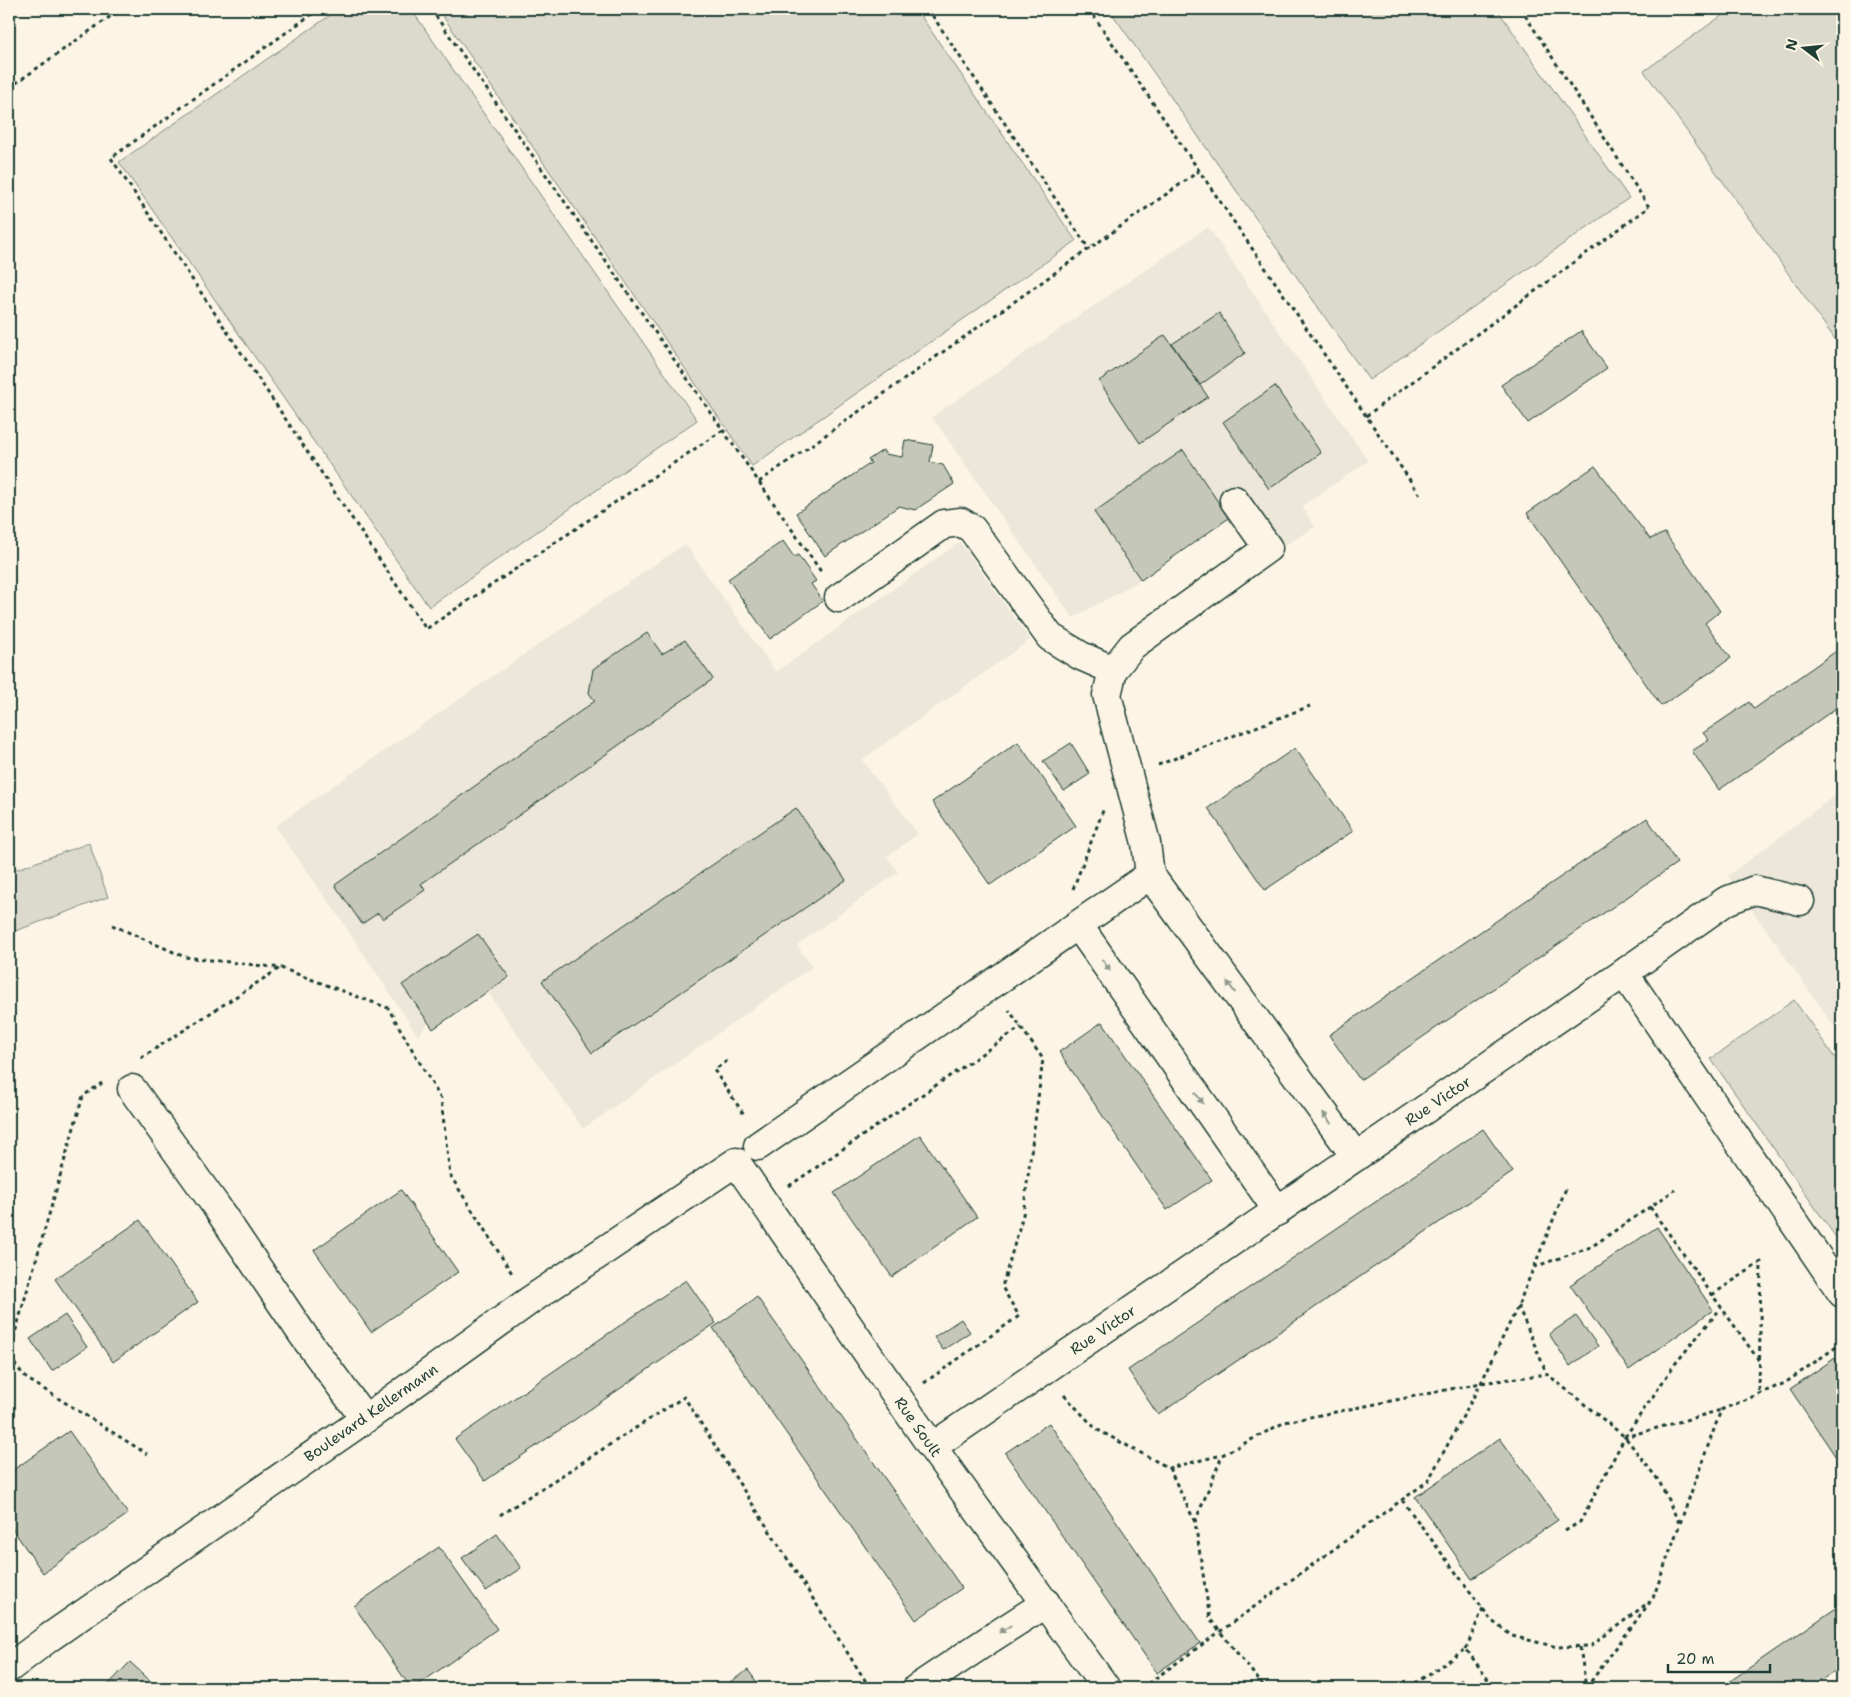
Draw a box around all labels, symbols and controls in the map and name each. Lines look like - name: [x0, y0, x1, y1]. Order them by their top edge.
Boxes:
- north arrow: [1778, 22, 1828, 72]
- text: N: [1781, 37, 1802, 52]
- one-way arrow: [1101, 958, 1111, 972]
- one-way arrow: [1226, 980, 1236, 994]
- street label: Rue Victor: [1401, 1072, 1475, 1130]
- one-way arrow: [1194, 1092, 1204, 1105]
- one-way arrow: [1322, 1111, 1332, 1125]
- street label: Rue Victor: [1066, 1301, 1140, 1359]
- street label: Boulevard Kellermann: [300, 1359, 442, 1467]
- street label: Rue Soult: [890, 1393, 946, 1461]
- one-way arrow: [998, 1624, 1011, 1634]
- scale bar: [1668, 1642, 1771, 1674]
- text: 20 m: [1676, 1649, 1715, 1669]

